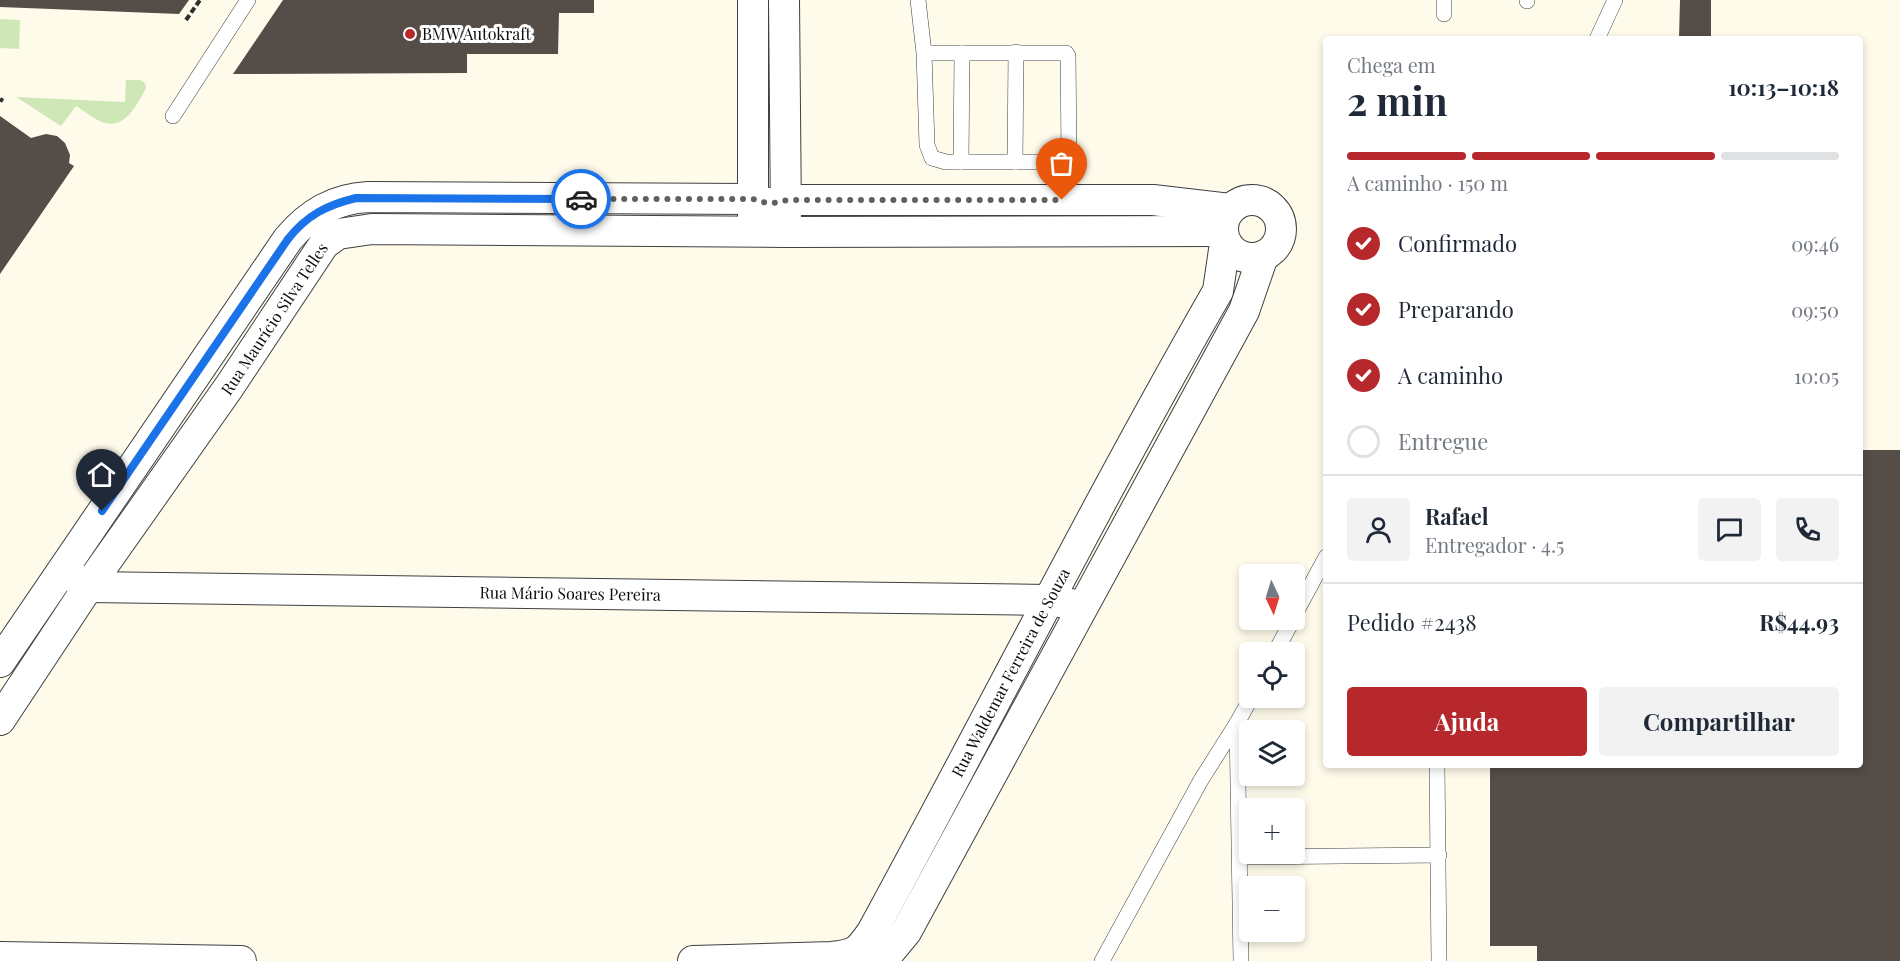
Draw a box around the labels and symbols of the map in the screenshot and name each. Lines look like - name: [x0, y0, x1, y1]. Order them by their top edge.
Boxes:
- place label: BMW Autokraft: [422, 23, 532, 44]
- marker: BMW Autokraft: [403, 27, 417, 41]
- pin: [1036, 138, 1087, 200]
- courier: [551, 169, 611, 229]
- street label: Rua Maurício Silva Telles: [216, 239, 332, 399]
- pin: [76, 449, 127, 511]
- street label: Rua Waldemar Ferreira de Souza: [946, 564, 1074, 780]
- north arrow: [1239, 564, 1305, 630]
- street label: Rua Mário Soares Pereira: [479, 581, 661, 605]

